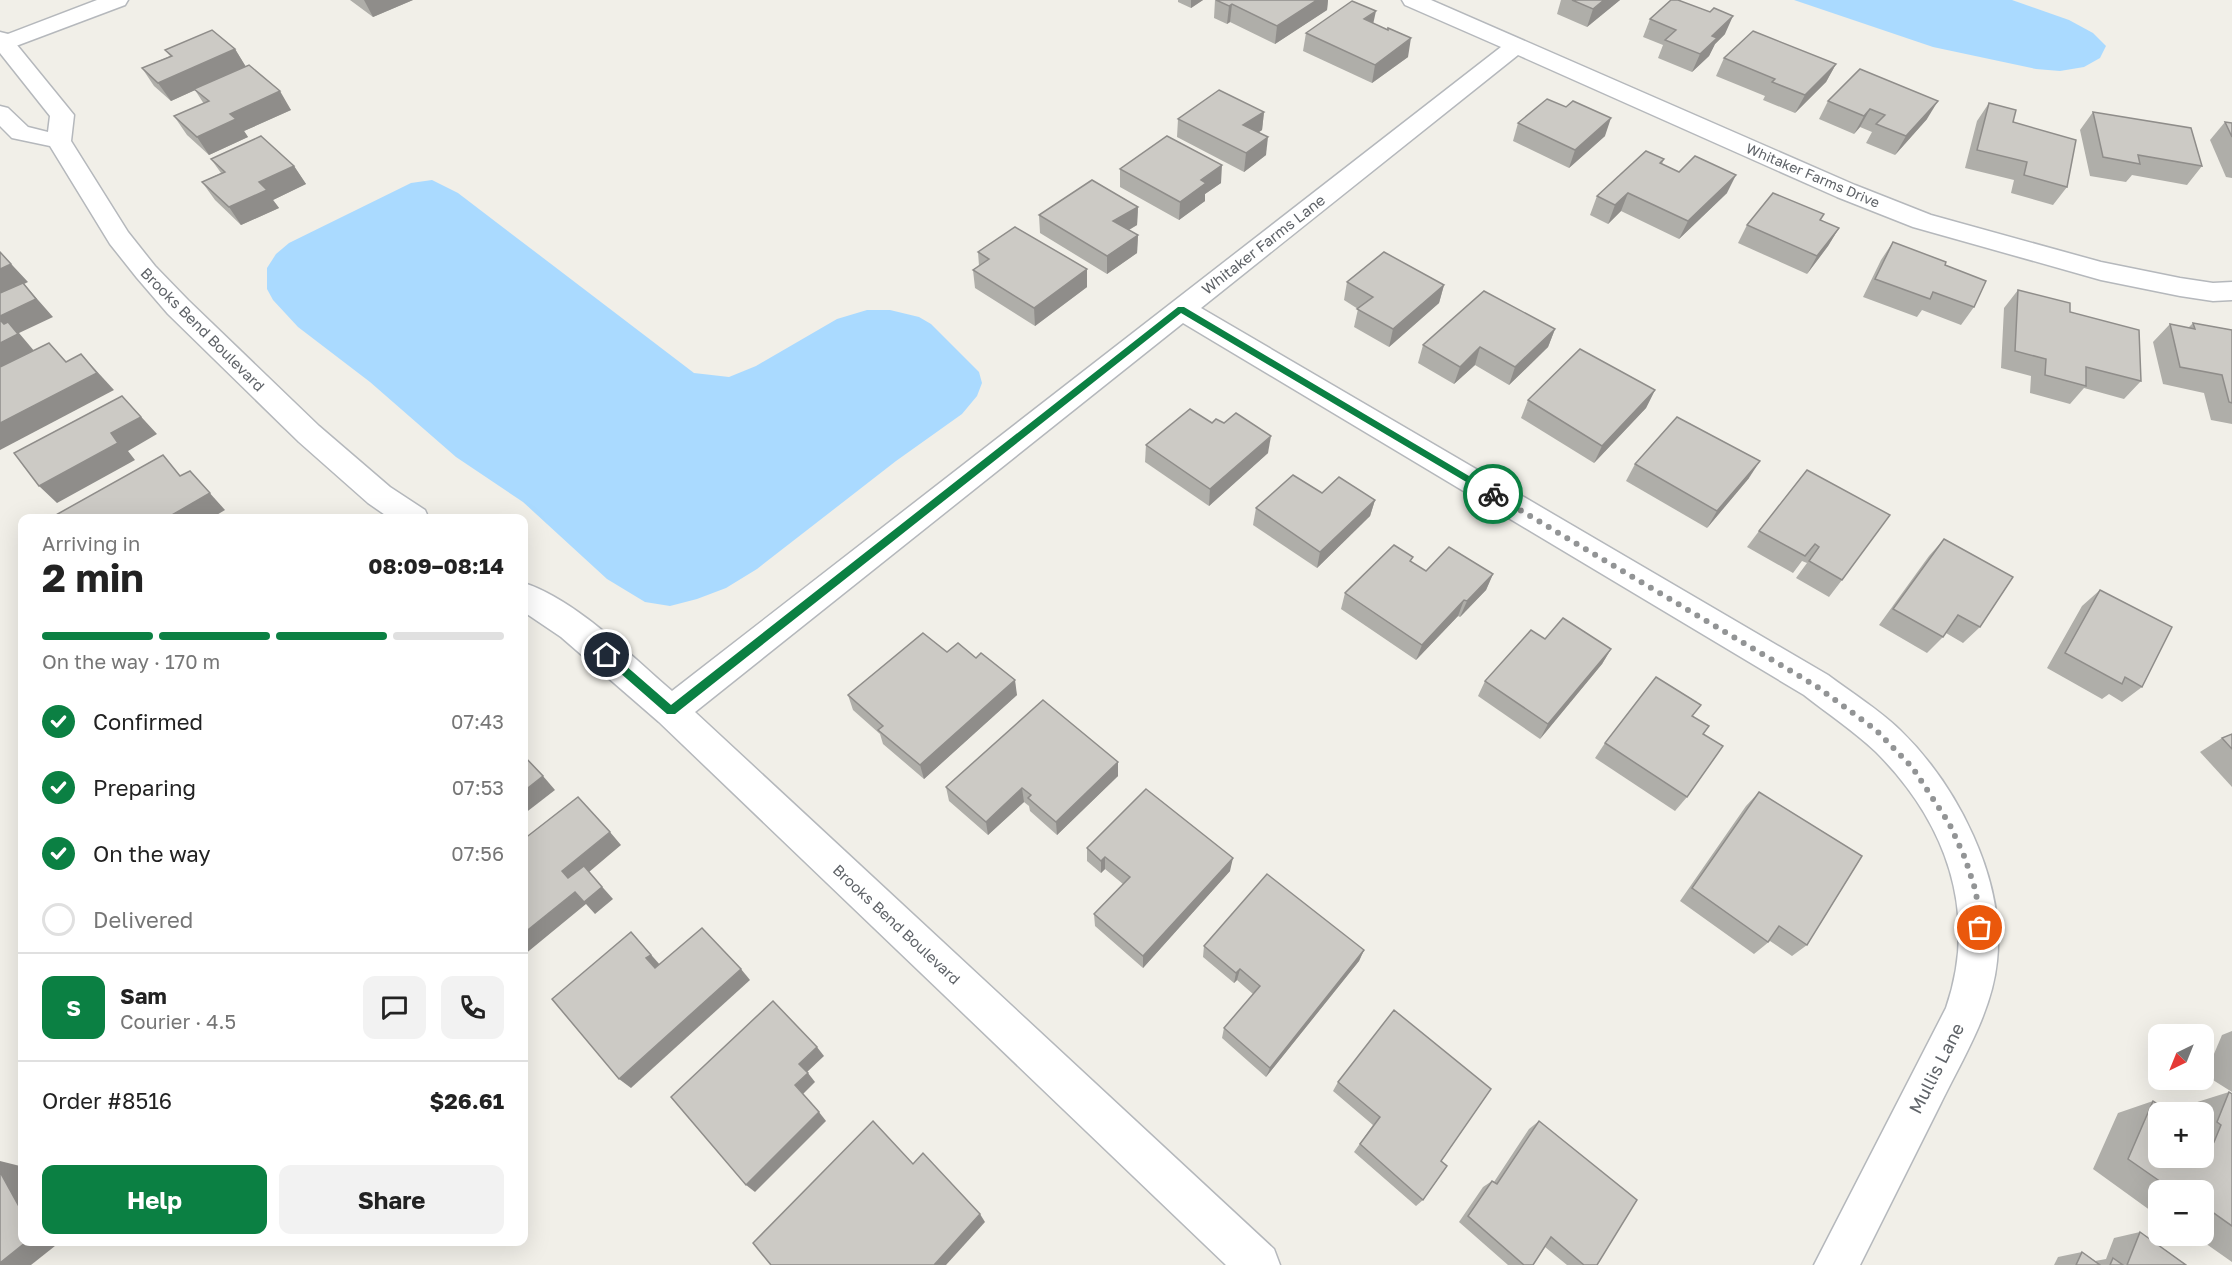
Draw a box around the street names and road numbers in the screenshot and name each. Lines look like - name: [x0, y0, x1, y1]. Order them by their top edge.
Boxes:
- street label: Whitaker Farms Drive: [1744, 139, 1882, 211]
- street label: Whitaker Farms Lane: [1198, 190, 1329, 298]
- street label: Brooks Bend Boulevard: [137, 263, 269, 395]
- street label: Brooks Bend Boulevard: [830, 860, 964, 988]
- street label: Mullis Lane: [1904, 1019, 1968, 1117]

